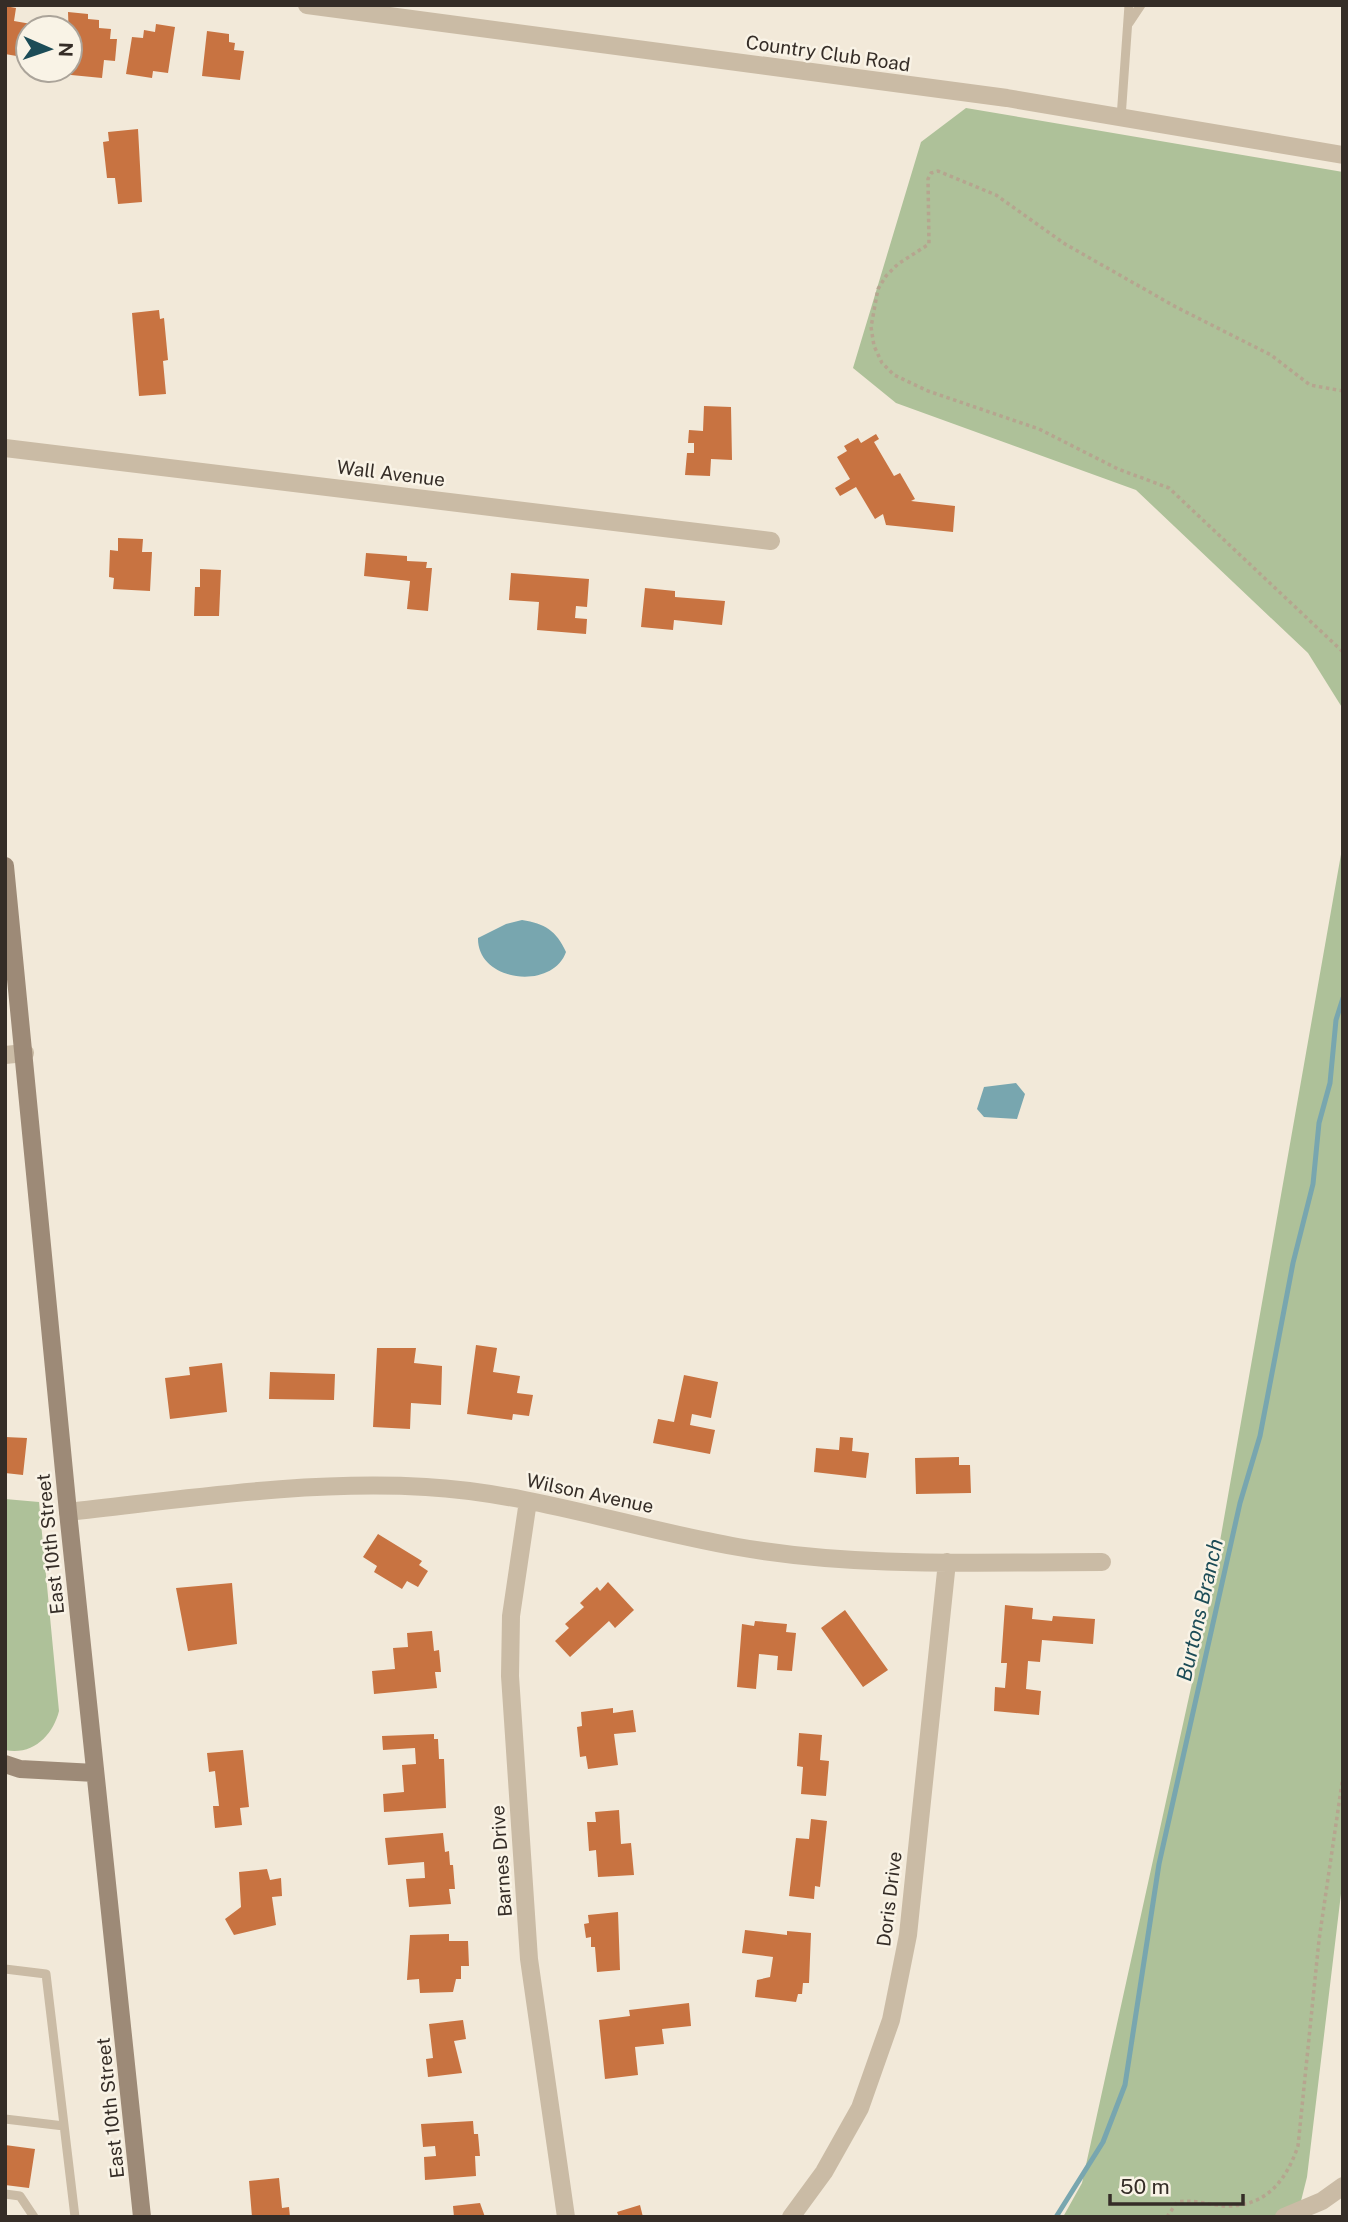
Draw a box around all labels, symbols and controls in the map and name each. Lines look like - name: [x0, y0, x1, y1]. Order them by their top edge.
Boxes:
- north arrow: [14, 14, 84, 84]
- street label: Country Club Road: [744, 31, 912, 75]
- text: N: [55, 42, 77, 57]
- street label: Wall Avenue: [336, 455, 446, 491]
- street label: Wilson Avenue: [524, 1469, 656, 1517]
- street label: East 10th Street: [32, 1473, 68, 1615]
- water label: Burtons Branch: [1171, 1536, 1228, 1684]
- street label: Barnes Drive: [486, 1804, 516, 1918]
- street label: Doris Drive: [872, 1850, 906, 1948]
- street label: East 10th Street: [92, 2037, 128, 2179]
- scale bar: [1110, 2162, 1243, 2206]
- text: 50 m: [1120, 2174, 1170, 2199]

